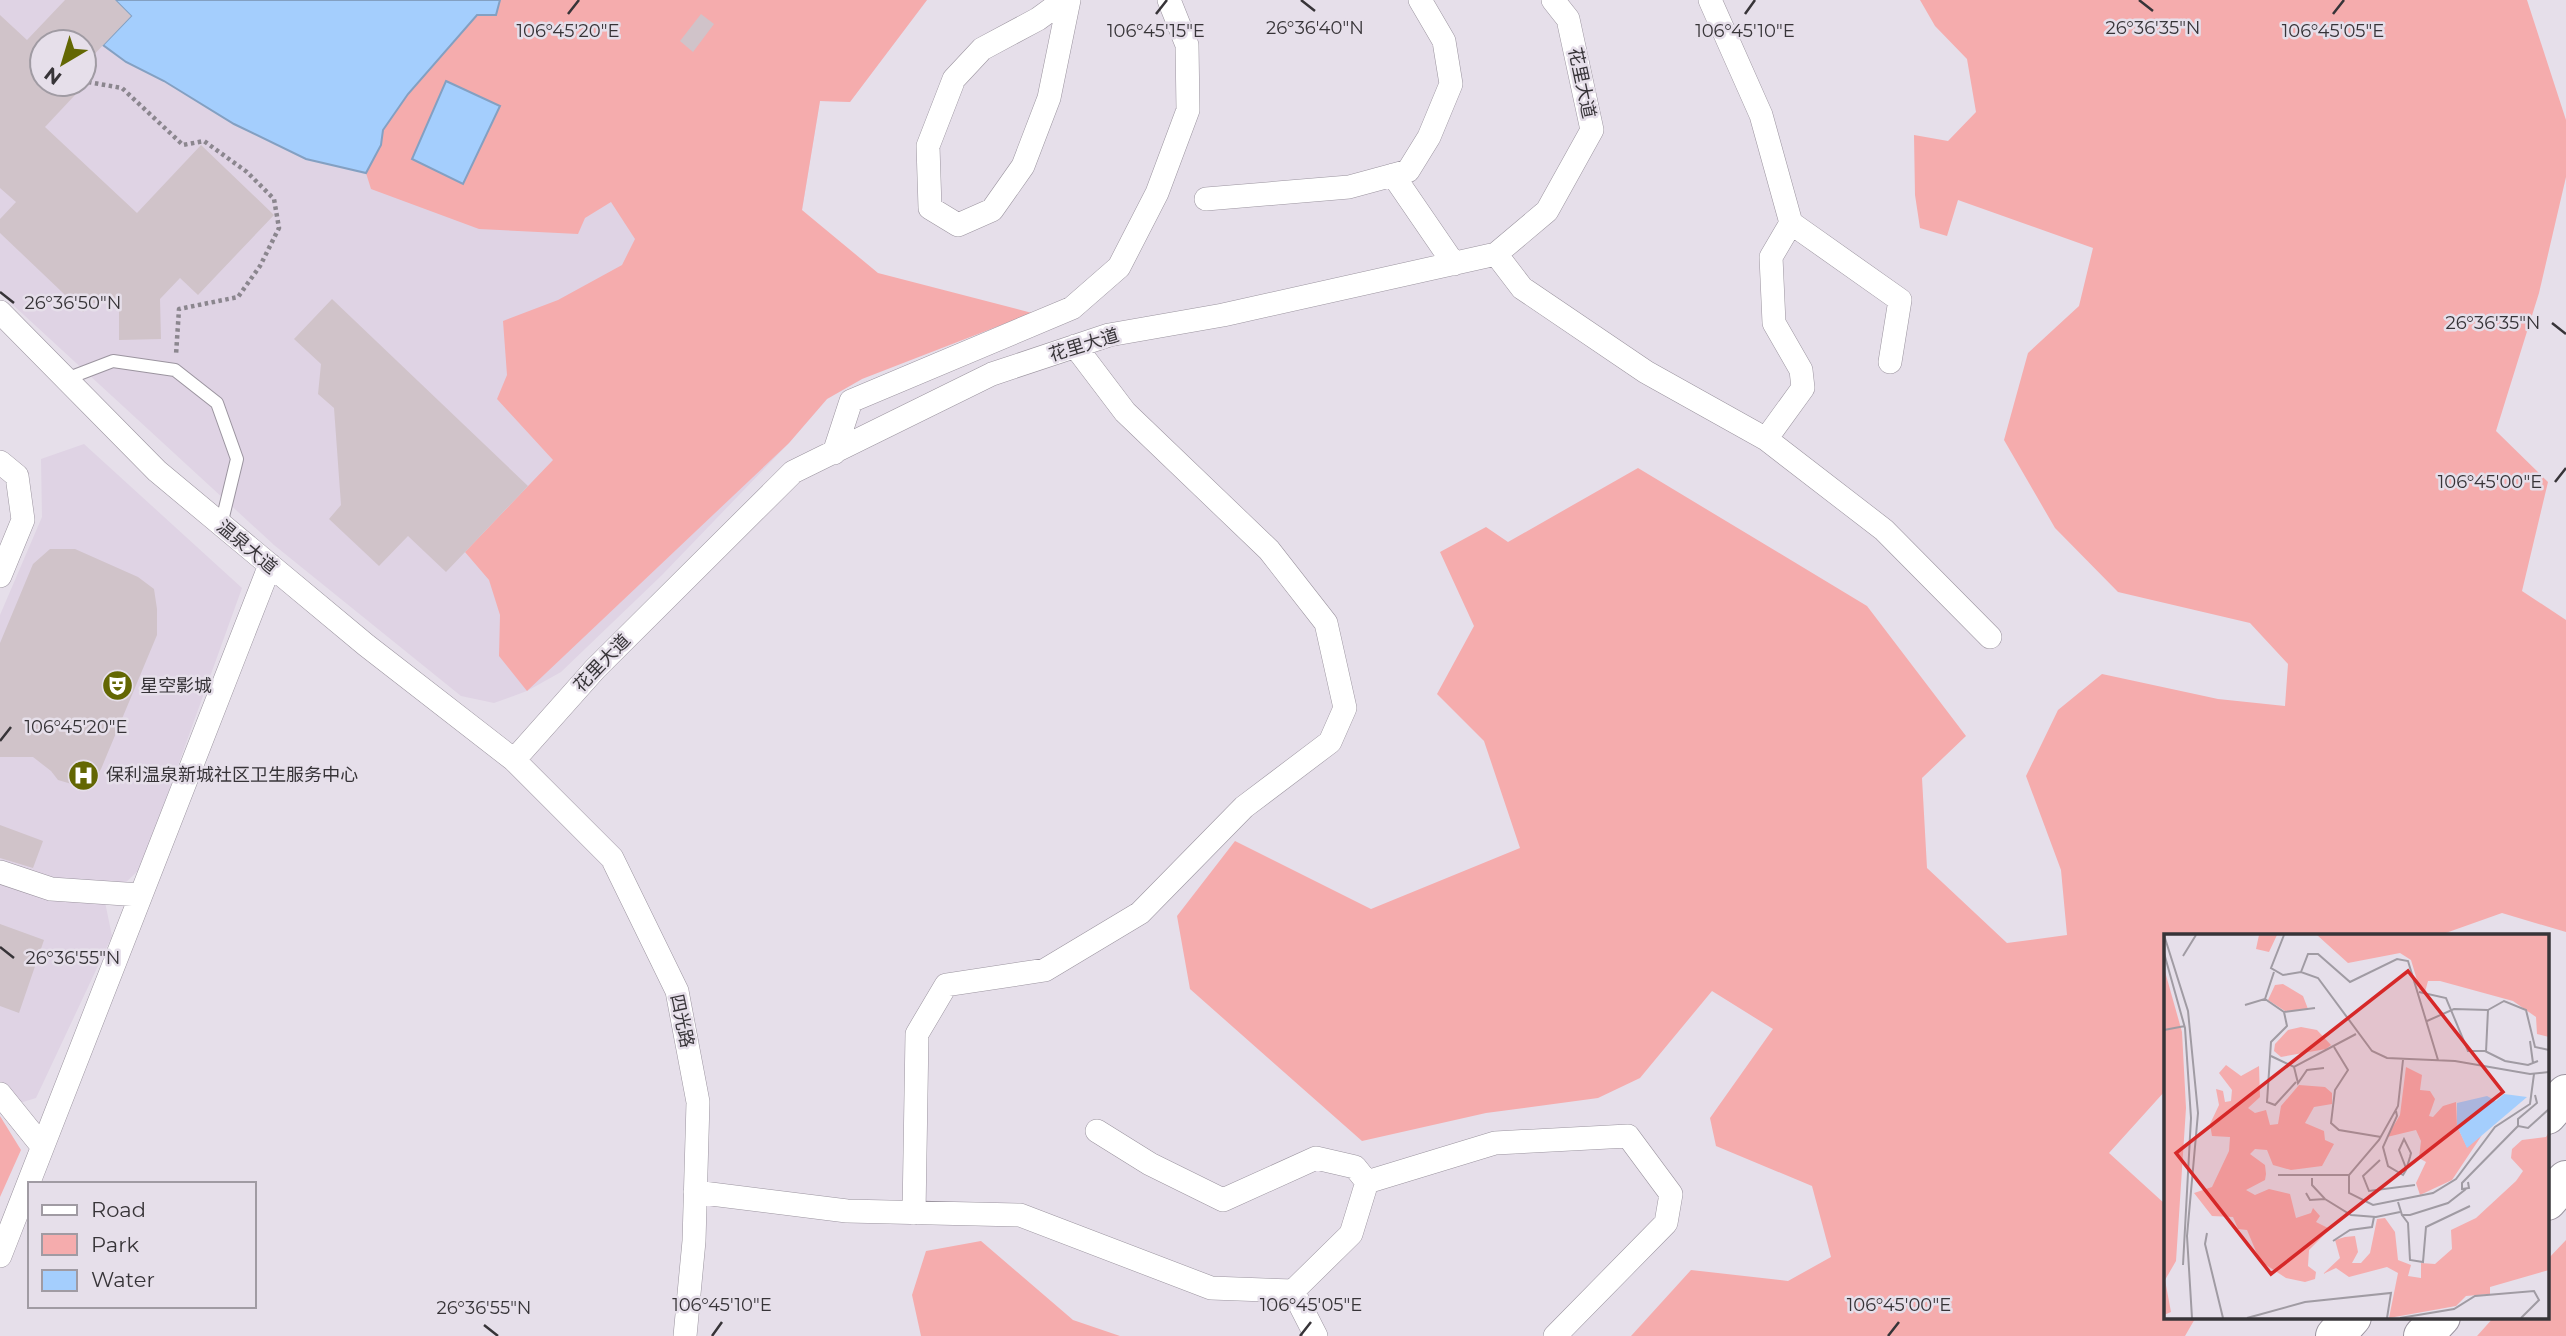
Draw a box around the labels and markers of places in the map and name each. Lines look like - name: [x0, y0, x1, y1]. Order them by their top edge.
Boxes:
- theatre icon: 星空影城: [100, 669, 134, 703]
- place label: 星空影城: [140, 675, 212, 697]
- hospital icon: 保利温泉新城社区卫生服务中心: [66, 758, 100, 792]
- place label: 保利温泉新城社区卫生服务中心: [106, 764, 358, 786]

